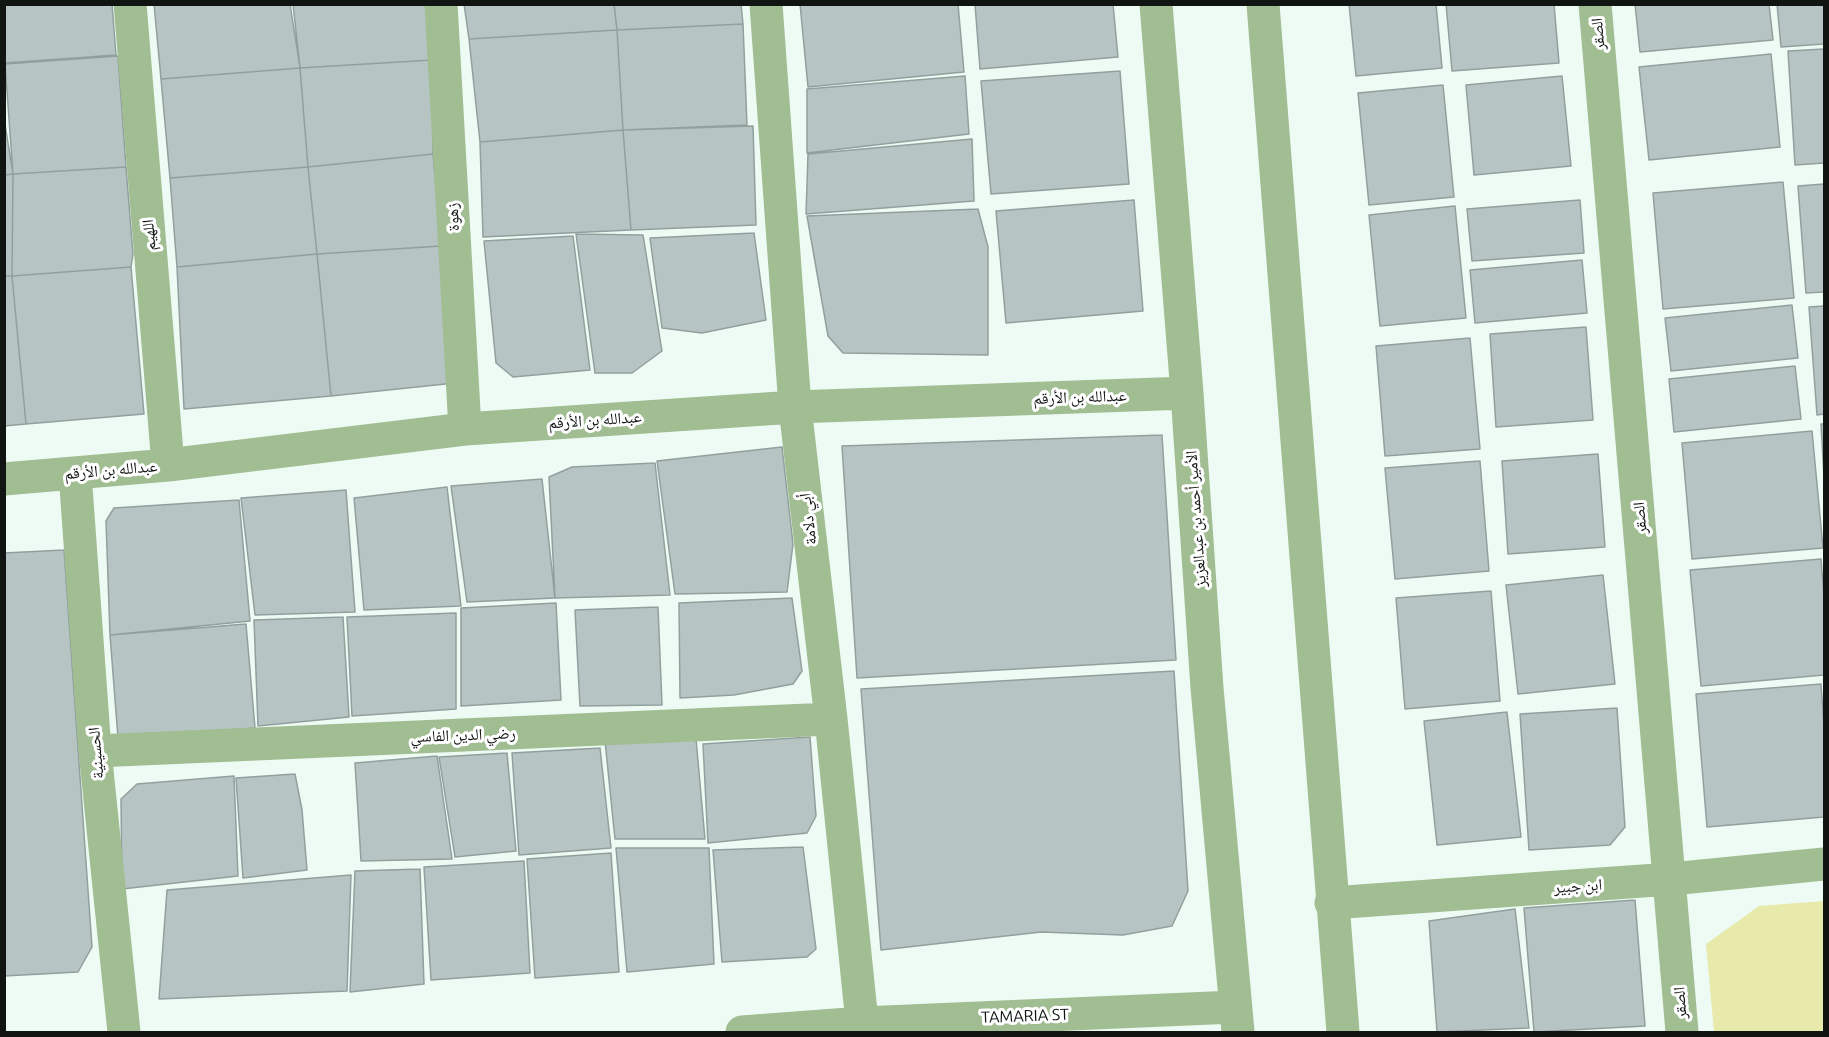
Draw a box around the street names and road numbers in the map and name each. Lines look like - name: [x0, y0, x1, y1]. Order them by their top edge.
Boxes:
- street label: الصقر: [1587, 17, 1609, 51]
- street label: زهوة: [443, 202, 463, 232]
- street label: اللهيم: [138, 219, 160, 251]
- street label: عبدالله بن الأرقم: [1033, 386, 1127, 408]
- street label: عبدالله بن الأرقم: [548, 407, 642, 433]
- street label: الأمير أحمد بن عبدالعزيز: [1182, 450, 1210, 588]
- street label: عبدالله بن الأرقم: [64, 456, 158, 484]
- street label: أبي دلامة: [795, 492, 821, 546]
- street label: الصقر: [1629, 501, 1651, 535]
- street label: رضي الدين الفاسي: [410, 724, 516, 746]
- street label: الحسينية: [84, 726, 108, 780]
- street label: ابن جبير: [1553, 875, 1603, 897]
- street label: الصقر: [1669, 986, 1691, 1020]
- street label: TAMARIA ST: [981, 1005, 1069, 1027]

